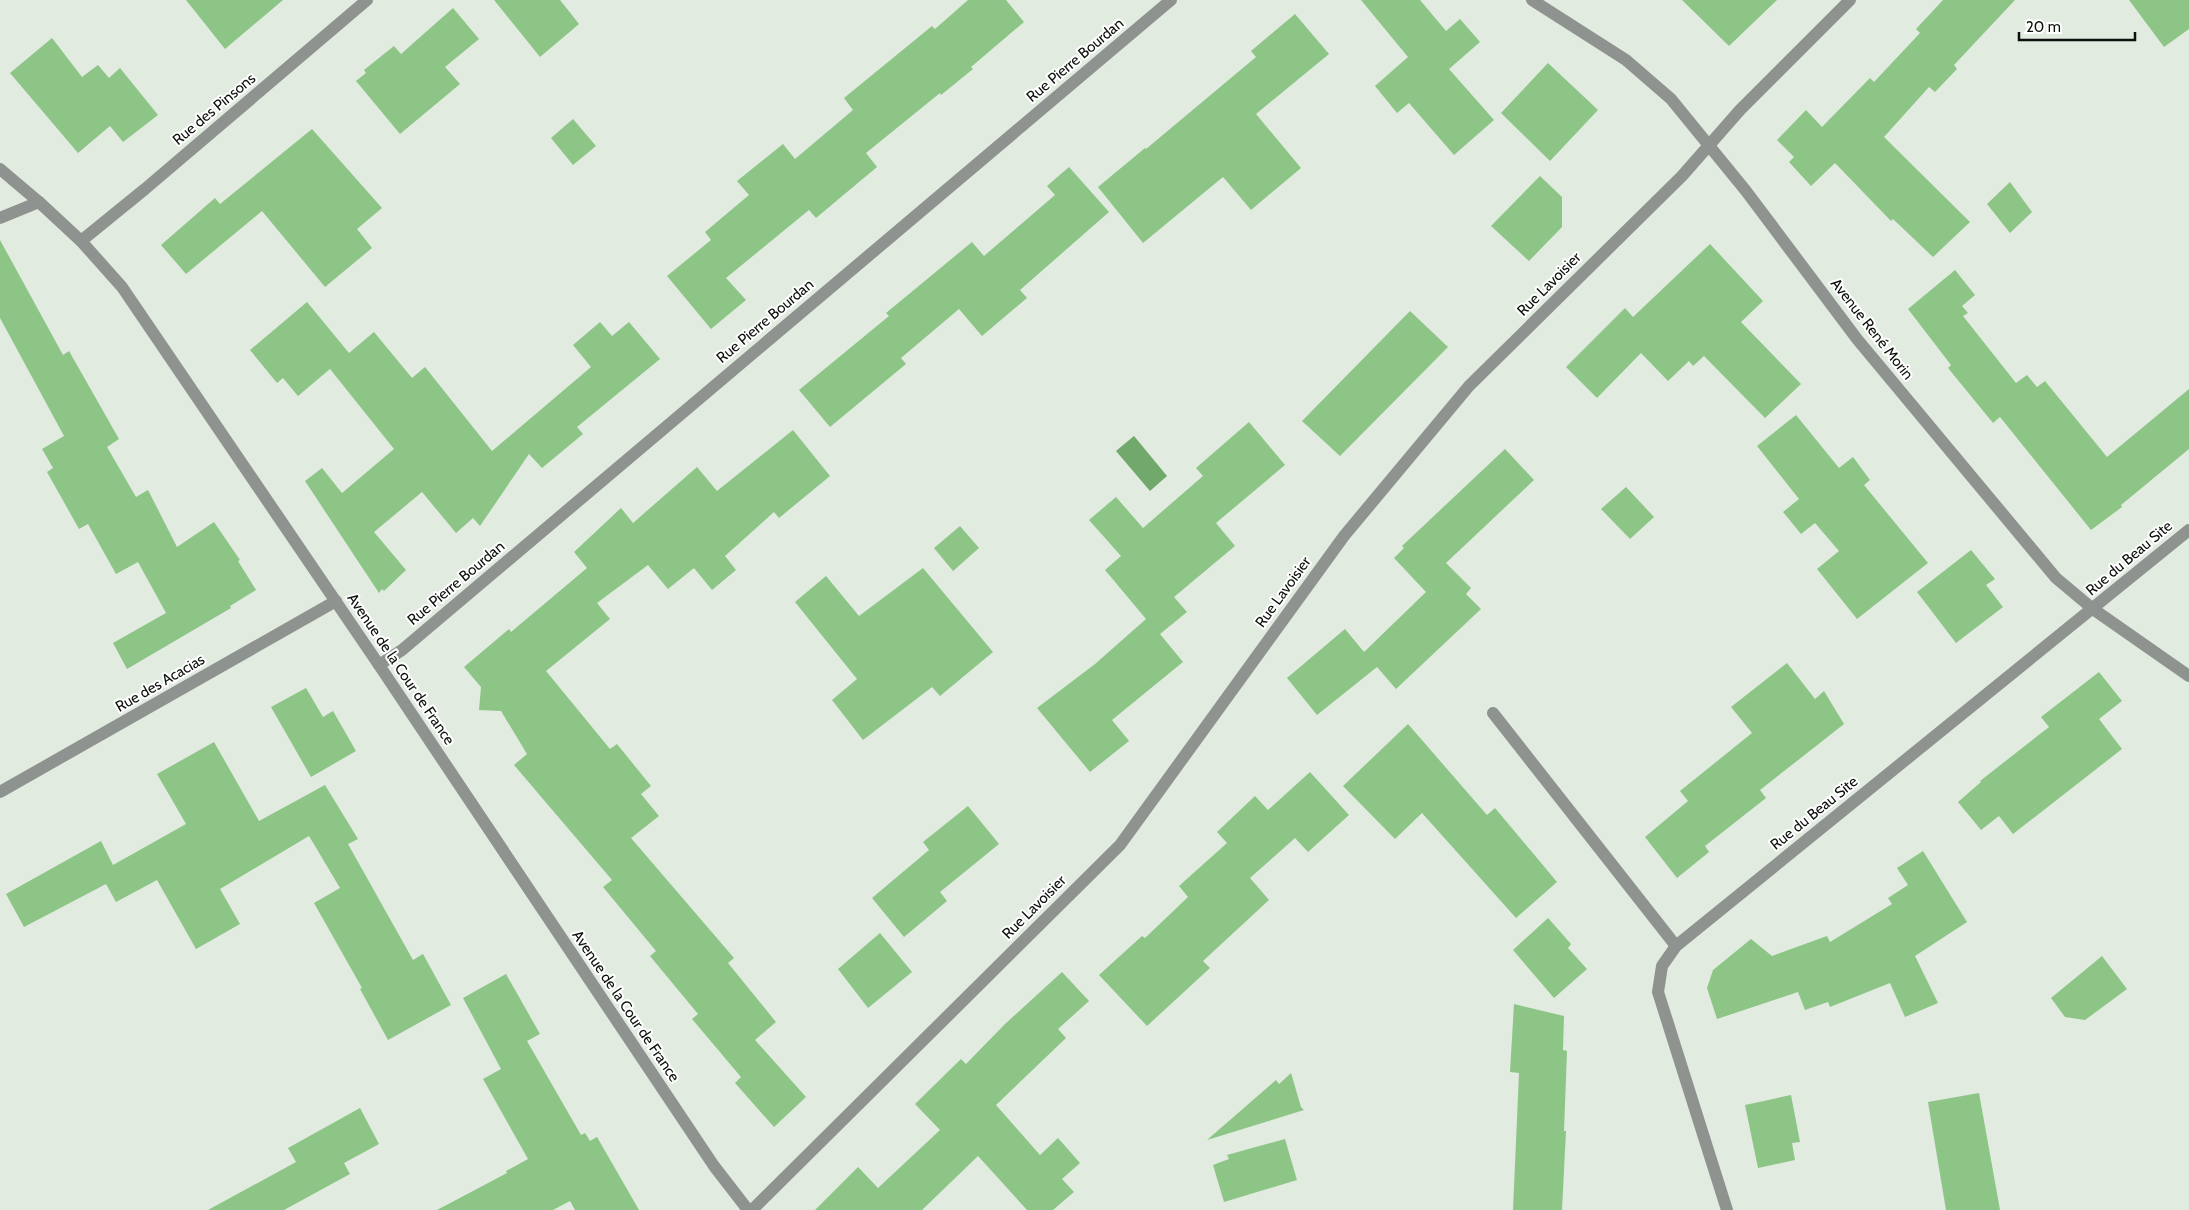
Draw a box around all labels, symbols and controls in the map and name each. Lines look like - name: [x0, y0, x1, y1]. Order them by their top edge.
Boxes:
- scale bar: [2019, 10, 2135, 42]
- street label: Rue Pierre Bourdan: [1023, 14, 1127, 106]
- text: 20 m: [2026, 18, 2061, 36]
- street label: Rue des Pinsons: [169, 69, 259, 149]
- street label: Rue Lavoisier: [1513, 248, 1585, 320]
- street label: Rue Pierre Bourdan: [713, 275, 817, 367]
- street label: Avenue René Morin: [1827, 275, 1917, 383]
- street label: Rue du Beau Site: [2082, 517, 2176, 599]
- street label: Rue Pierre Bourdan: [404, 537, 508, 629]
- street label: Rue Lavoisier: [1251, 553, 1315, 631]
- street label: Avenue de la Cour de France: [344, 590, 459, 748]
- street label: Rue des Acacias: [112, 650, 208, 716]
- street label: Rue du Beau Site: [1767, 772, 1861, 854]
- street label: Rue Lavoisier: [998, 871, 1070, 943]
- street label: Avenue de la Cour de France: [569, 927, 684, 1085]

